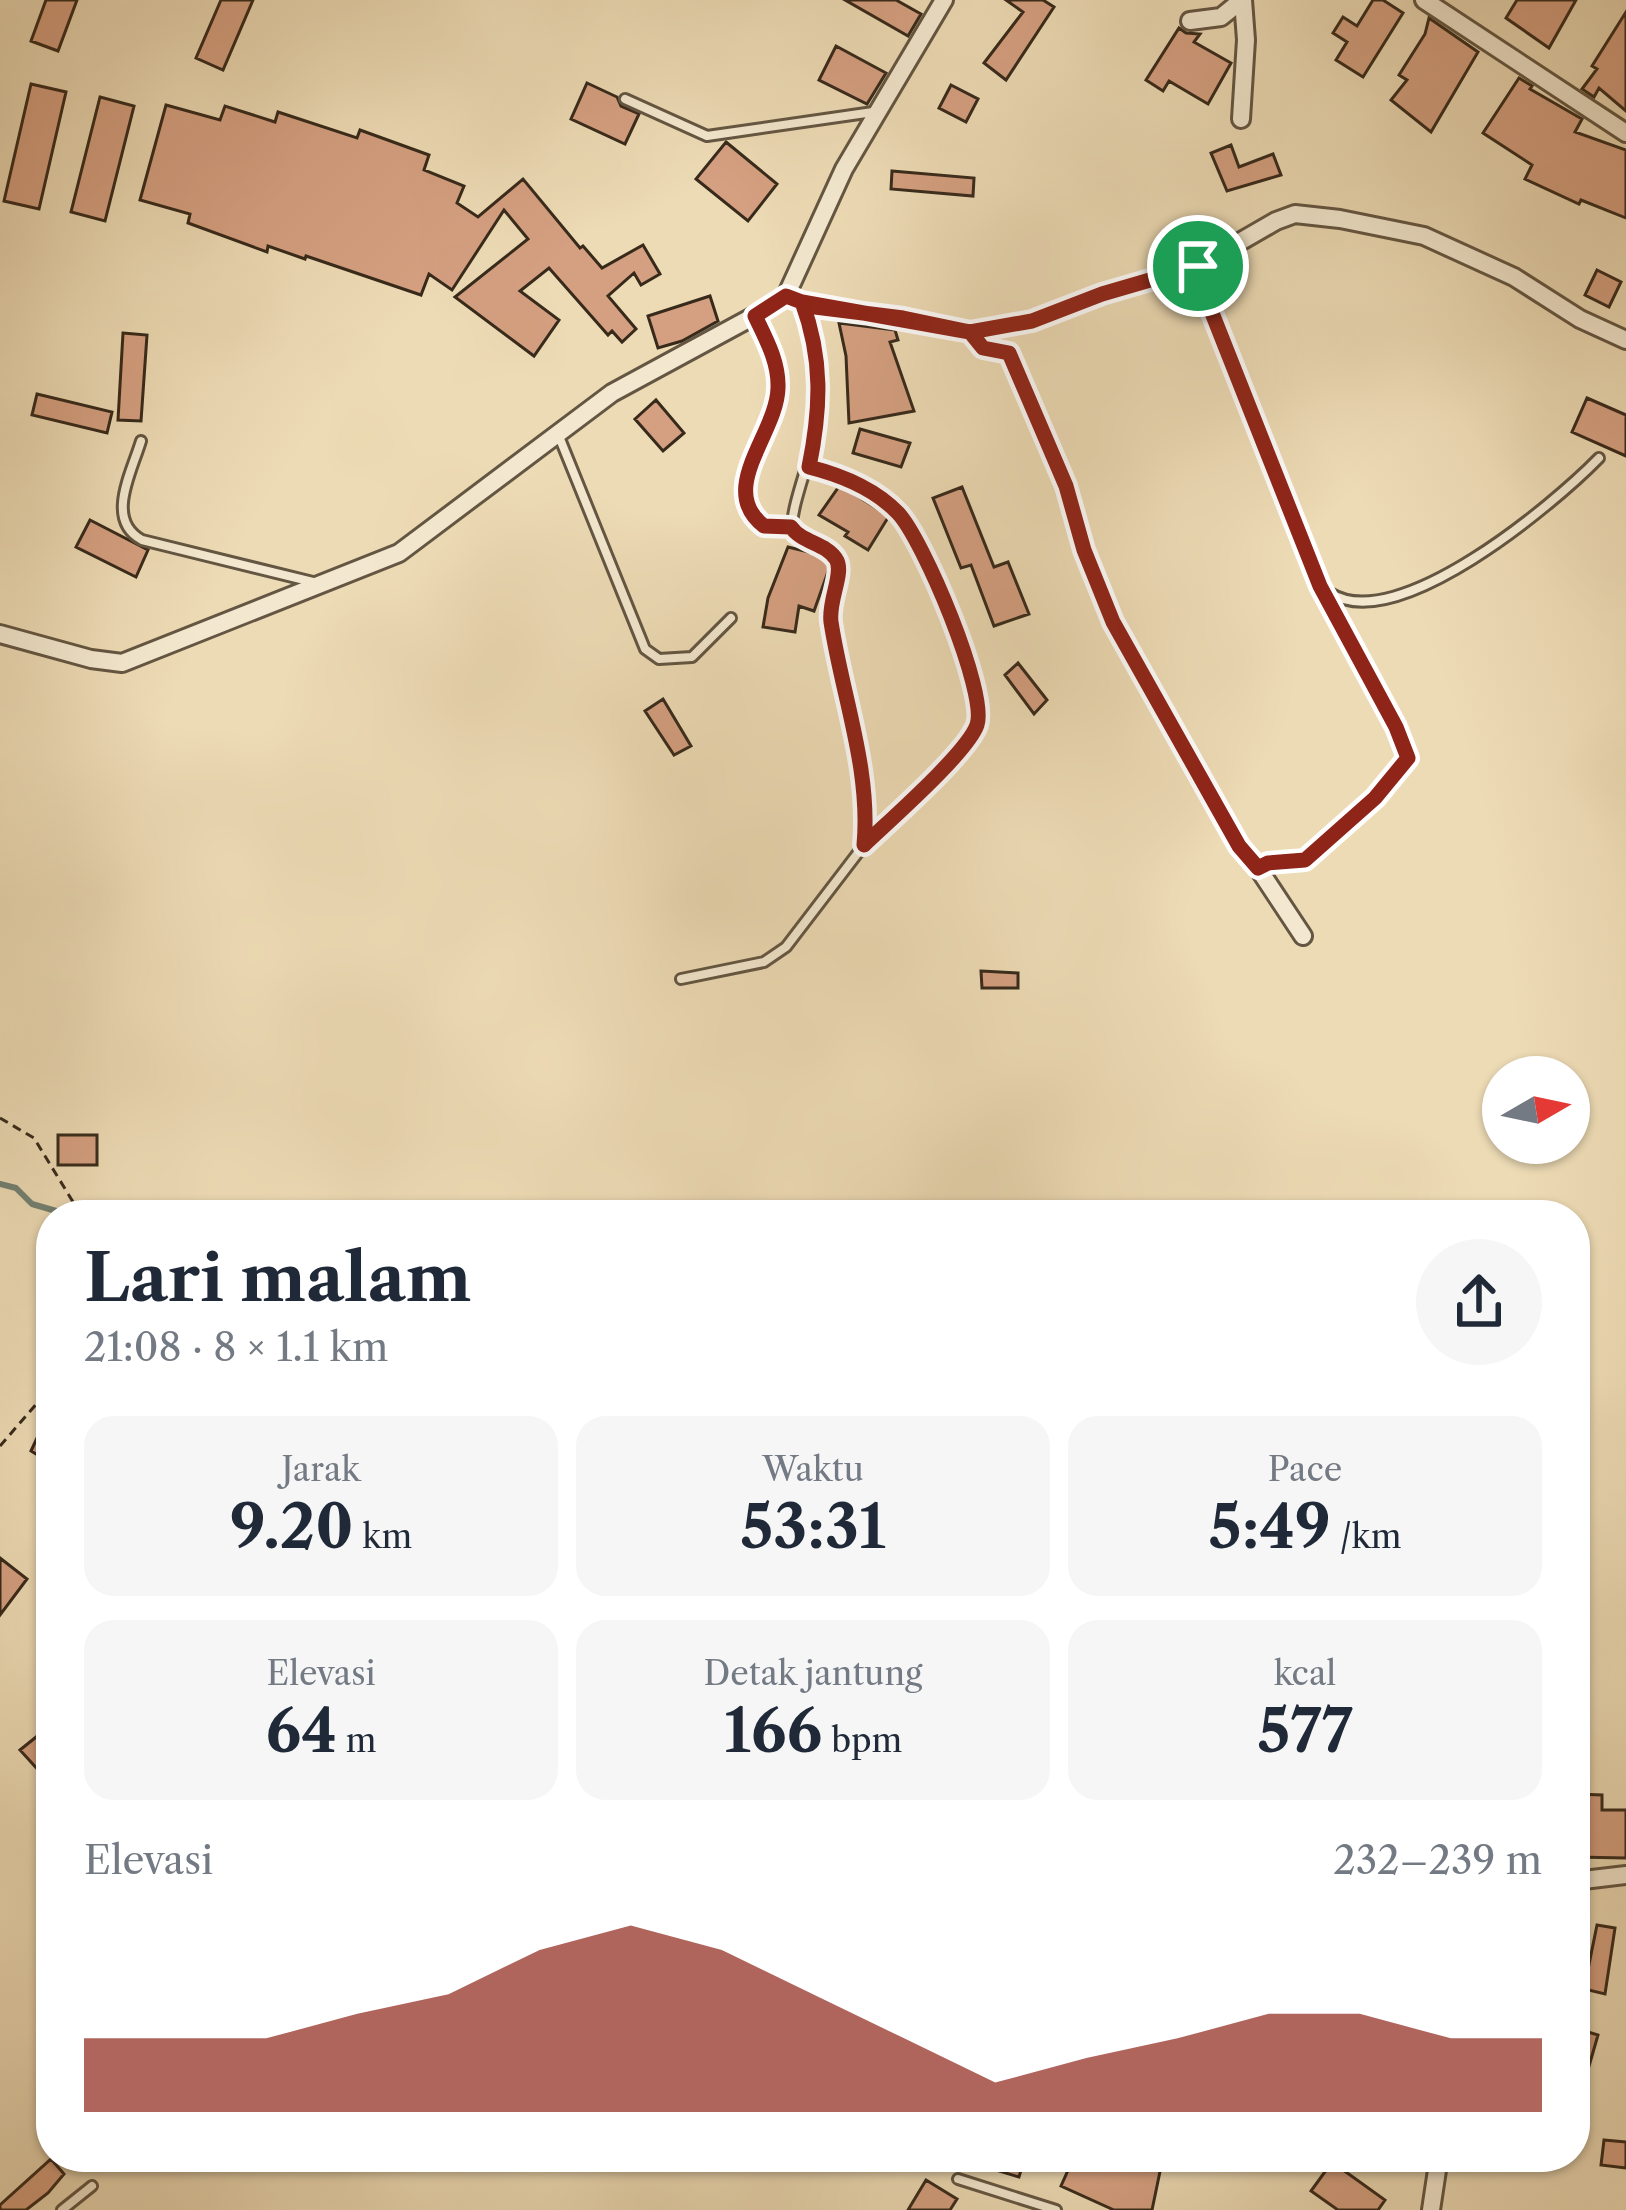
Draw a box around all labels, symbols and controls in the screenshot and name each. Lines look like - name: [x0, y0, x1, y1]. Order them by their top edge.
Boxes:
- pin: [1147, 215, 1249, 317]
- icon: arrive: [1165, 233, 1231, 299]
- north arrow: [1482, 1056, 1590, 1164]
- map controls: [1482, 1056, 1590, 1164]
- text: Lari malam: [84, 1237, 472, 1318]
- button: share: [1416, 1239, 1542, 1365]
- text: 21:08 · 8 × 1.1 km: [84, 1323, 388, 1371]
- text: Jarak: [282, 1449, 360, 1490]
- text: Waktu: [762, 1449, 864, 1490]
- text: Pace: [1268, 1449, 1342, 1490]
- text: 9.20: [230, 1490, 354, 1564]
- text: 53:31: [740, 1490, 886, 1564]
- text: 5:49: [1209, 1490, 1331, 1564]
- text: km: [354, 1516, 412, 1557]
- text: /km: [1331, 1516, 1401, 1557]
- text: Elevasi: [266, 1653, 376, 1694]
- text: Detak jantung: [704, 1653, 923, 1694]
- text: kcal: [1274, 1653, 1336, 1694]
- text: 64: [266, 1694, 337, 1768]
- text: 166: [724, 1694, 822, 1768]
- text: 577: [1257, 1694, 1353, 1768]
- text: m: [337, 1720, 376, 1761]
- text: bpm: [822, 1720, 902, 1761]
- text: Elevasi: [84, 1836, 213, 1884]
- text: 232–239 m: [1333, 1836, 1542, 1884]

